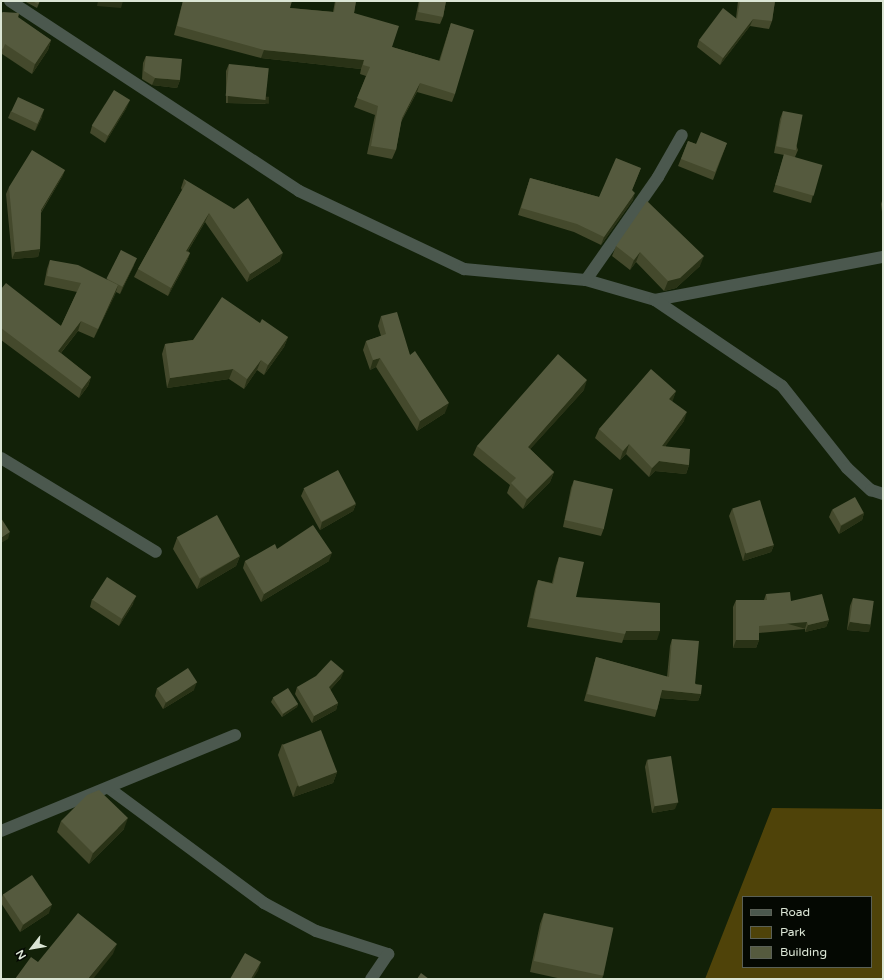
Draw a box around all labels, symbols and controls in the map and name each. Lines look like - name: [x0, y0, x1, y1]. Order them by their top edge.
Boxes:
- legend: [742, 896, 872, 968]
- text: Road: [780, 905, 810, 919]
- text: Park: [780, 925, 806, 939]
- north arrow: [12, 928, 52, 968]
- text: Building: [780, 945, 827, 959]
- text: N: [13, 947, 29, 962]

